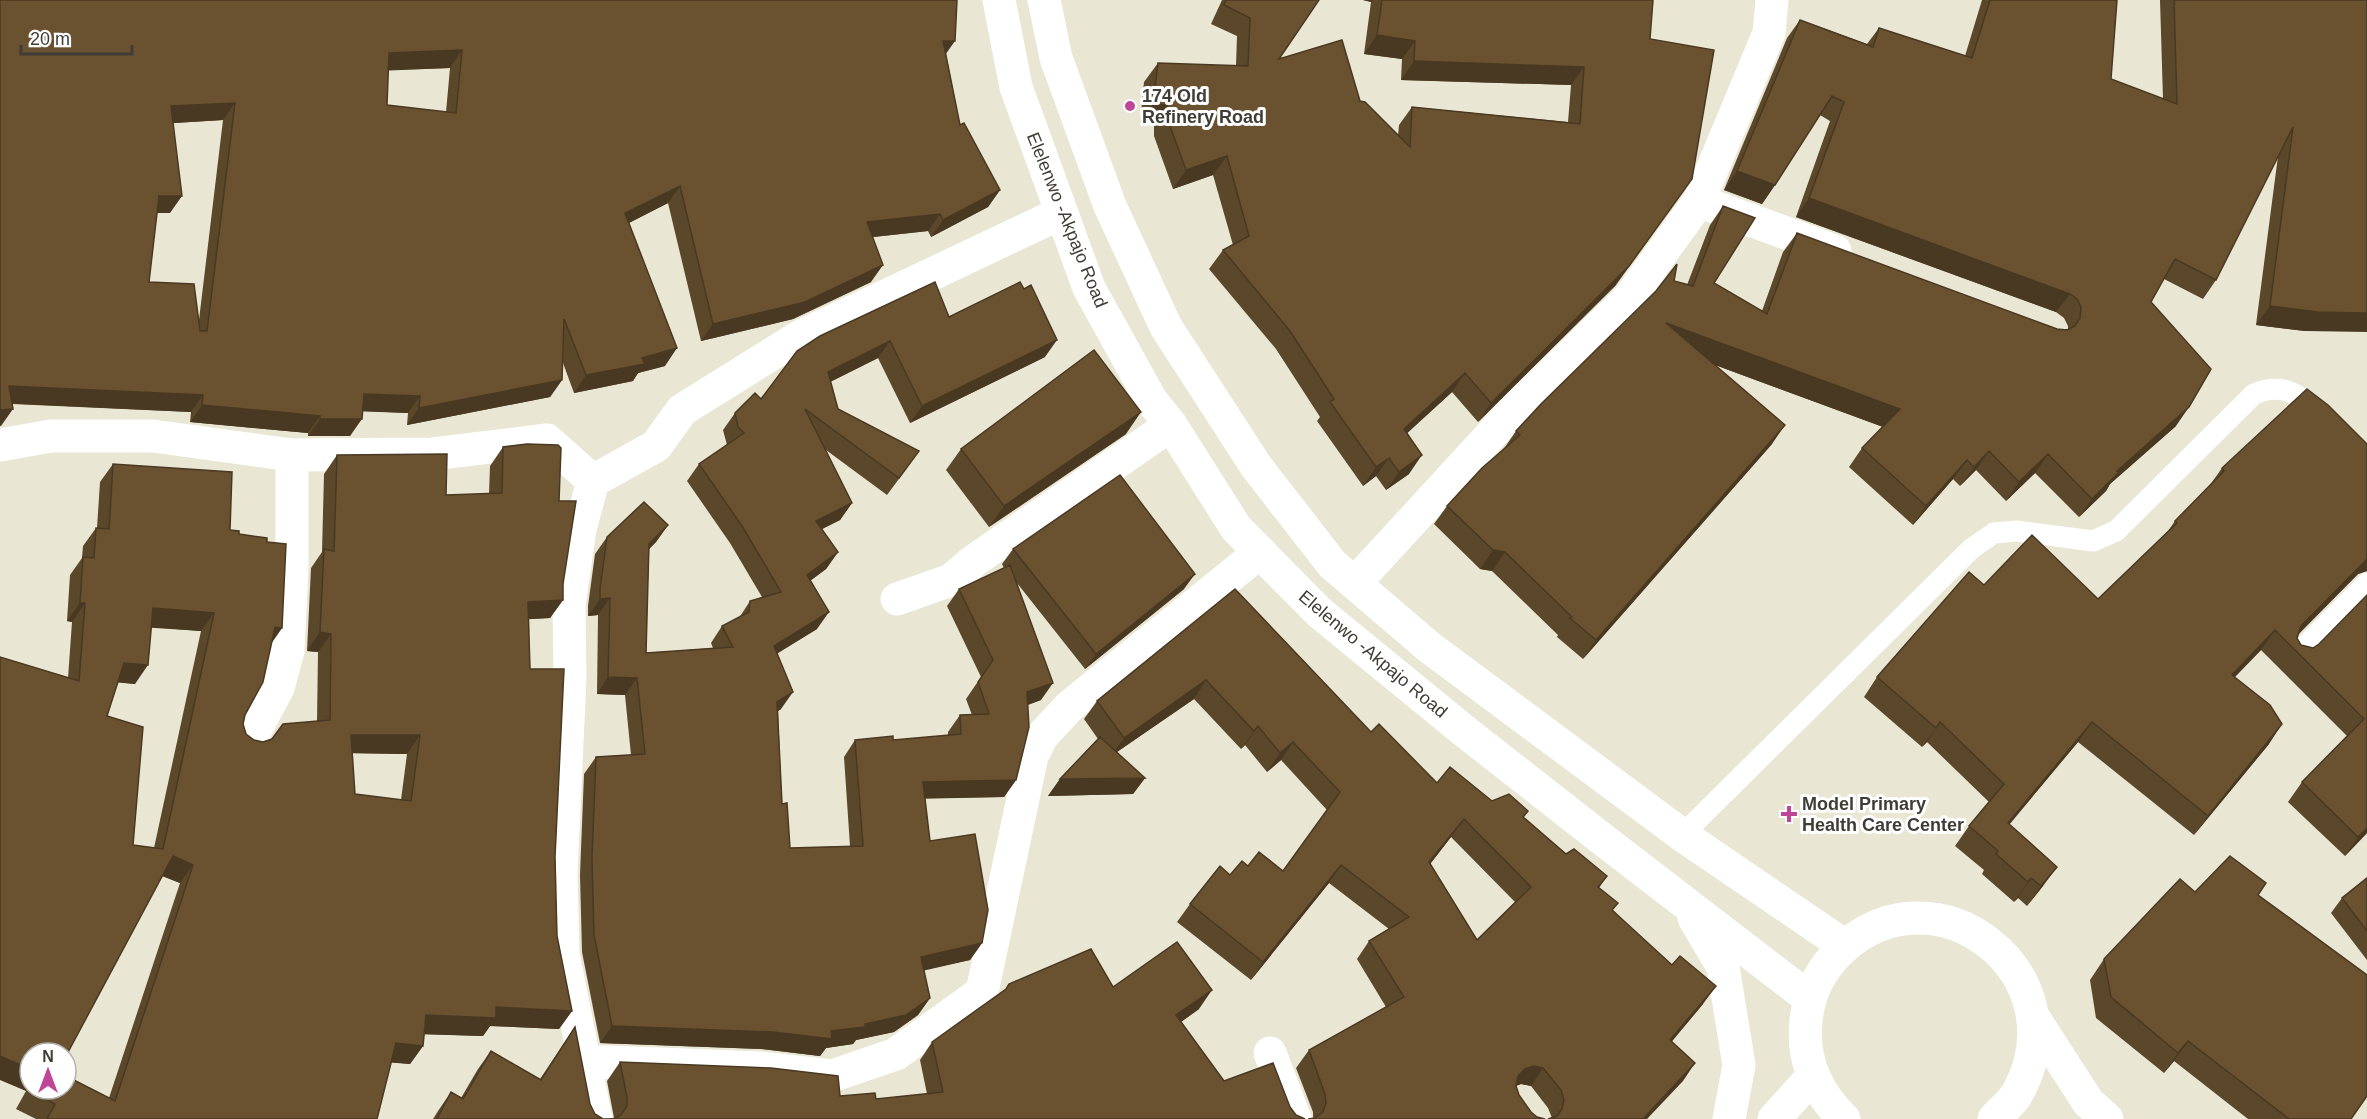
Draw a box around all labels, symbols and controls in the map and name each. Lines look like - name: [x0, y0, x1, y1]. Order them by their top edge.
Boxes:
- scale bar: [21, 18, 132, 56]
- text: 20 m: [30, 29, 70, 49]
- place label: 174 Old Refinery Road: [1142, 86, 1264, 127]
- marker: 174 Old Refinery Road: [1123, 99, 1137, 113]
- street label: Elelenwo -Akpajo Road: [1023, 130, 1111, 310]
- street label: Elelenwo -Akpajo Road: [1295, 586, 1451, 722]
- place label: Model Primary Health Care Center: [1802, 794, 1964, 835]
- marker: Model Primary Health Care Center: [1780, 805, 1798, 823]
- north arrow: [18, 1041, 78, 1101]
- text: N: [42, 1048, 54, 1065]

